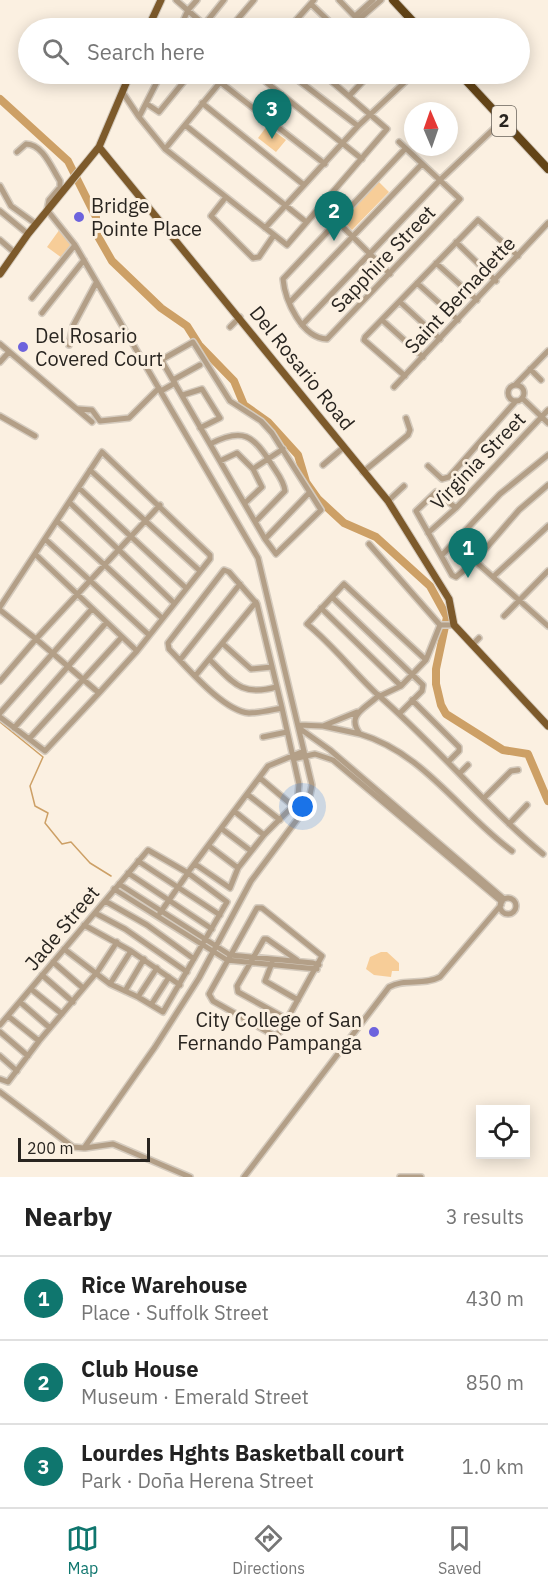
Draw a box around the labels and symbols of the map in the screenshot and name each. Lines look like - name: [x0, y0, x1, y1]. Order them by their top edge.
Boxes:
- pin: 3: [252, 90, 292, 139]
- north arrow: [404, 102, 458, 156]
- road number: 2: [492, 106, 516, 136]
- place label: Bridge Pointe Place: [91, 192, 202, 242]
- pin: 2: [314, 192, 354, 241]
- street label: Sapphire Street: [324, 199, 441, 318]
- marker: Bridge Pointe Place: [72, 210, 86, 224]
- street label: Saint Bernadette: [398, 230, 521, 359]
- street label: Del Rosario Road: [244, 300, 361, 436]
- place label: Del Rosario Covered Court: [35, 322, 163, 372]
- marker: Del Rosario Covered Court: [16, 340, 30, 354]
- street label: Virginia Street: [424, 406, 531, 515]
- pin: 1: [448, 528, 488, 578]
- your location: [288, 792, 317, 821]
- street label: Jade Street: [18, 880, 105, 976]
- place label: City College of San Fernando Pampanga: [177, 1006, 362, 1056]
- marker: City College of San Fernando Pampanga: [367, 1025, 381, 1039]
- scale bar: [18, 1135, 150, 1162]

